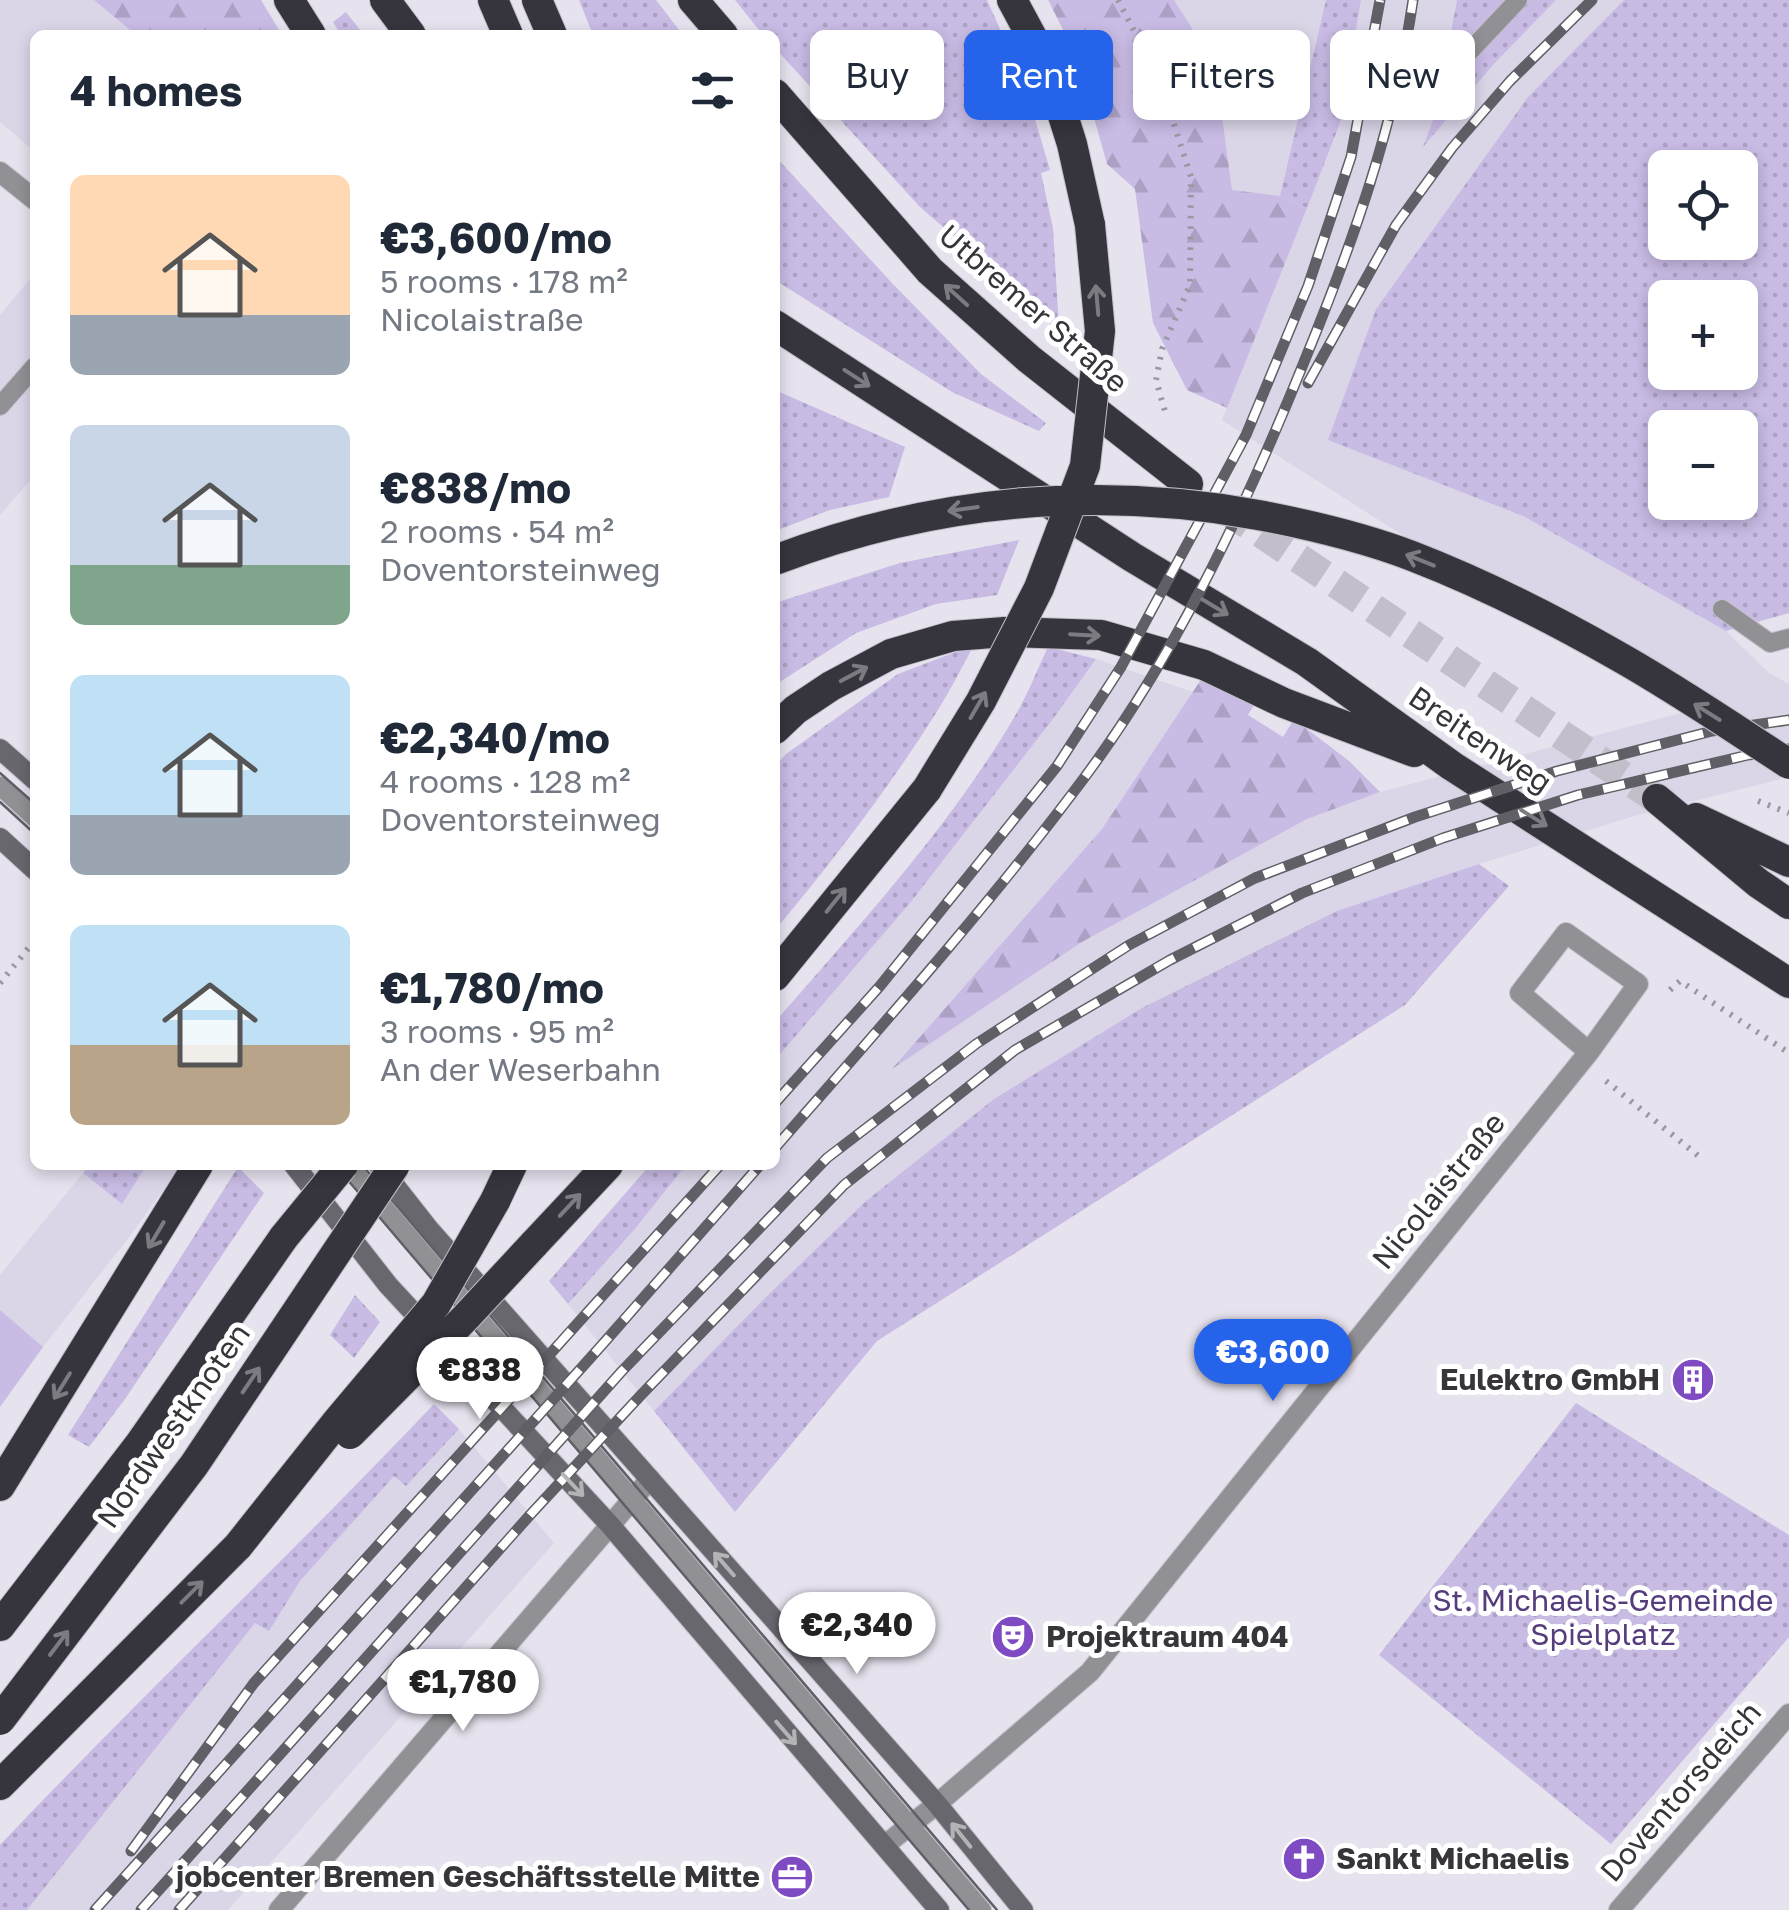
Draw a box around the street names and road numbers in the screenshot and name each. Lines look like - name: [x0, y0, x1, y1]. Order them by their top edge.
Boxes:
- street label: Utbremer Straße: [932, 217, 1135, 400]
- street label: Breitenweg: [1402, 678, 1559, 800]
- street label: Nicolaistraße: [1364, 1105, 1512, 1276]
- street label: Nordwestknoten: [89, 1316, 257, 1535]
- street label: Doventorsdeich: [1592, 1694, 1768, 1889]

